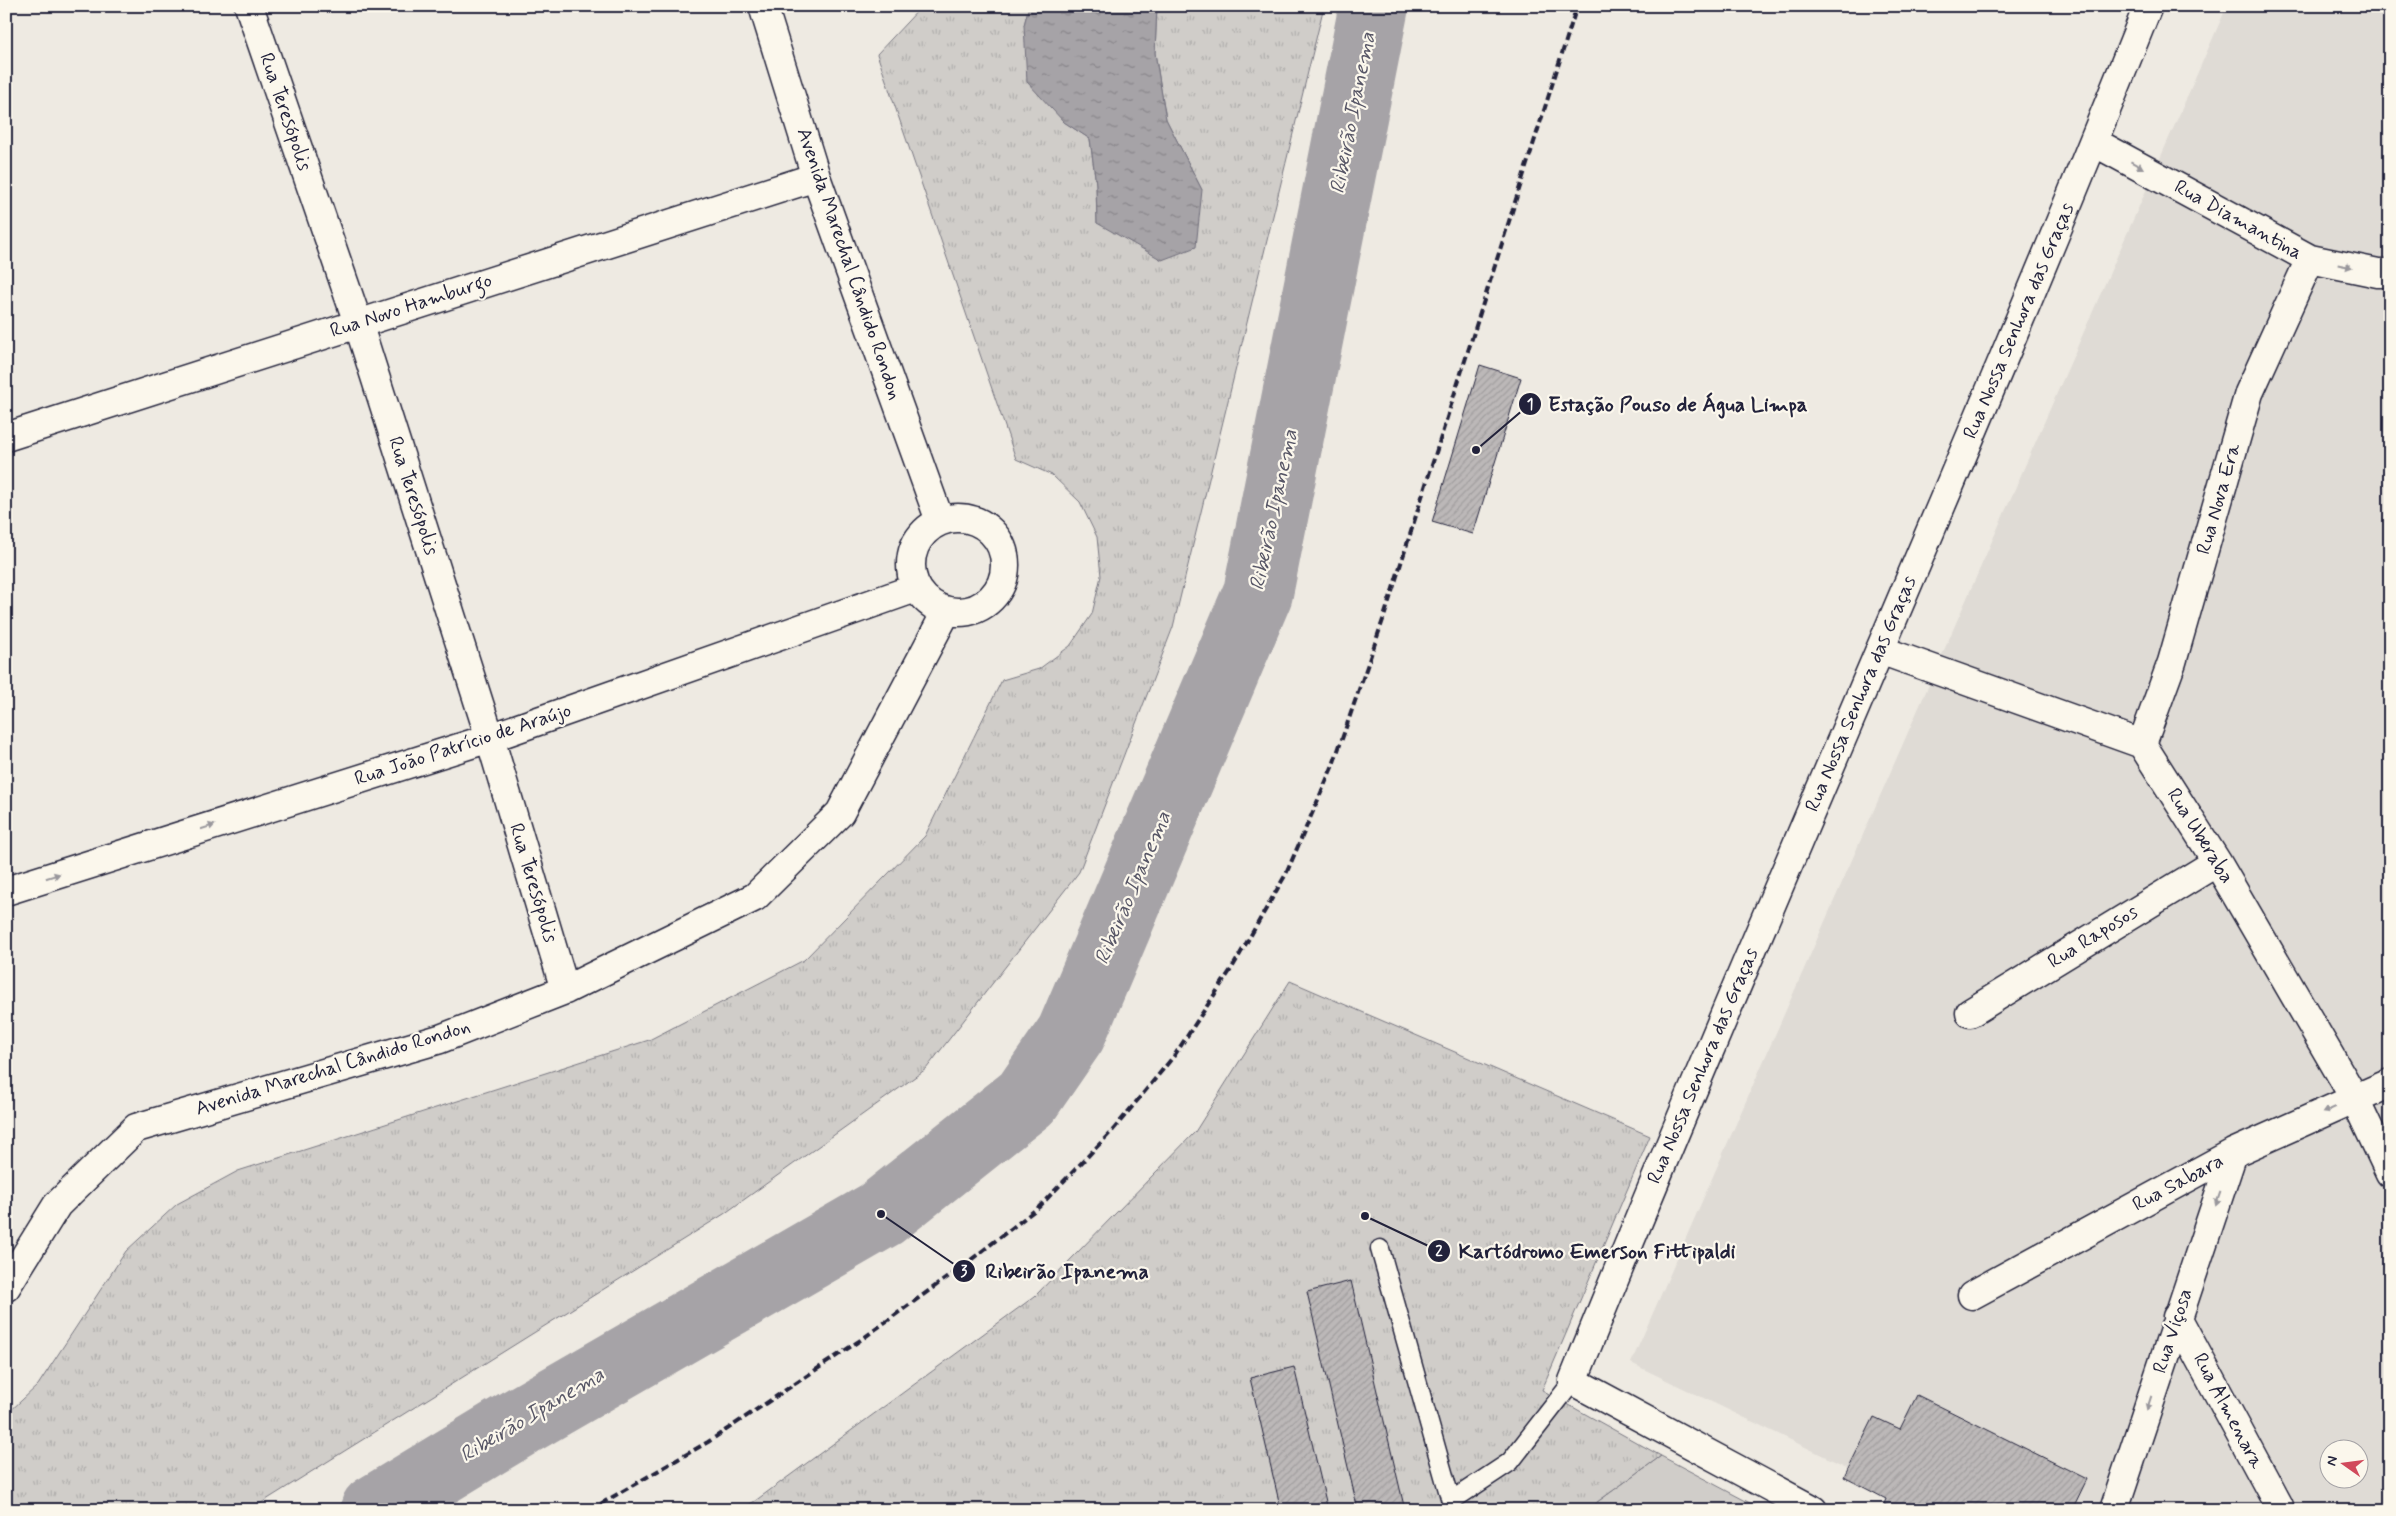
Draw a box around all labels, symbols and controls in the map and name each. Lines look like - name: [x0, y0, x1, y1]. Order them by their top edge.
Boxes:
- water label: Ribeirão Ipanema: [1324, 30, 1382, 196]
- street label: Rua Teresópolis: [252, 49, 318, 175]
- street label: Avenida Marechal Cândido Rondon: [790, 124, 908, 404]
- one-way arrow: [2130, 161, 2144, 169]
- street label: Rua Diamantina: [2169, 174, 2307, 266]
- street label: Rua Nossa Senhora das Graças: [1957, 199, 2081, 443]
- one-way arrow: [2337, 263, 2353, 271]
- street label: Rua Novo Hamburgo: [327, 267, 496, 347]
- callout: Estação Pouso de Água Limpa: [1518, 386, 1813, 422]
- text: Estação Pouso de Água Limpa: [1548, 391, 1808, 419]
- text: 1: [1527, 395, 1533, 415]
- water label: Ribeirão Ipanema: [1243, 427, 1305, 593]
- street label: Rua Teresópolis: [381, 433, 445, 559]
- street label: Rua Nova Era: [2190, 439, 2248, 558]
- street label: Rua Nossa Senhora das Graças: [1799, 572, 1923, 816]
- street label: Rua João Patrício de Araújo: [351, 697, 575, 793]
- street label: Rua Uberaba: [2160, 783, 2240, 889]
- water label: Ribeirão Ipanema: [1088, 807, 1178, 969]
- street label: Rua Teresópolis: [502, 820, 564, 946]
- one-way arrow: [200, 823, 215, 831]
- one-way arrow: [45, 872, 60, 880]
- street label: Rua Raposos: [2043, 899, 2143, 975]
- street label: Rua Nossa Senhora das Graças: [1641, 944, 1765, 1188]
- street label: Avenida Marechal Cândido Rondon: [192, 1013, 474, 1123]
- one-way arrow: [2322, 1107, 2336, 1115]
- street label: Rua Sabara: [2128, 1148, 2228, 1218]
- one-way arrow: [2213, 1192, 2221, 1207]
- callout: Kartódromo Emerson Fittipaldi: [1426, 1233, 1743, 1269]
- text: Kartódromo Emerson Fittipaldi: [1459, 1238, 1736, 1266]
- text: 2: [1435, 1242, 1443, 1262]
- callout: Ribeirão Ipanema: [952, 1253, 1157, 1289]
- text: Ribeirão Ipanema: [985, 1258, 1149, 1286]
- text: 3: [961, 1262, 968, 1282]
- street label: Rua Viçosa: [2147, 1285, 2199, 1377]
- street label: Rua Almenara: [2186, 1348, 2270, 1474]
- water label: Ribeirão Ipanema: [455, 1361, 609, 1469]
- one-way arrow: [2145, 1395, 2152, 1410]
- north arrow: [2318, 1438, 2368, 1488]
- text: N: [2322, 1454, 2342, 1468]

